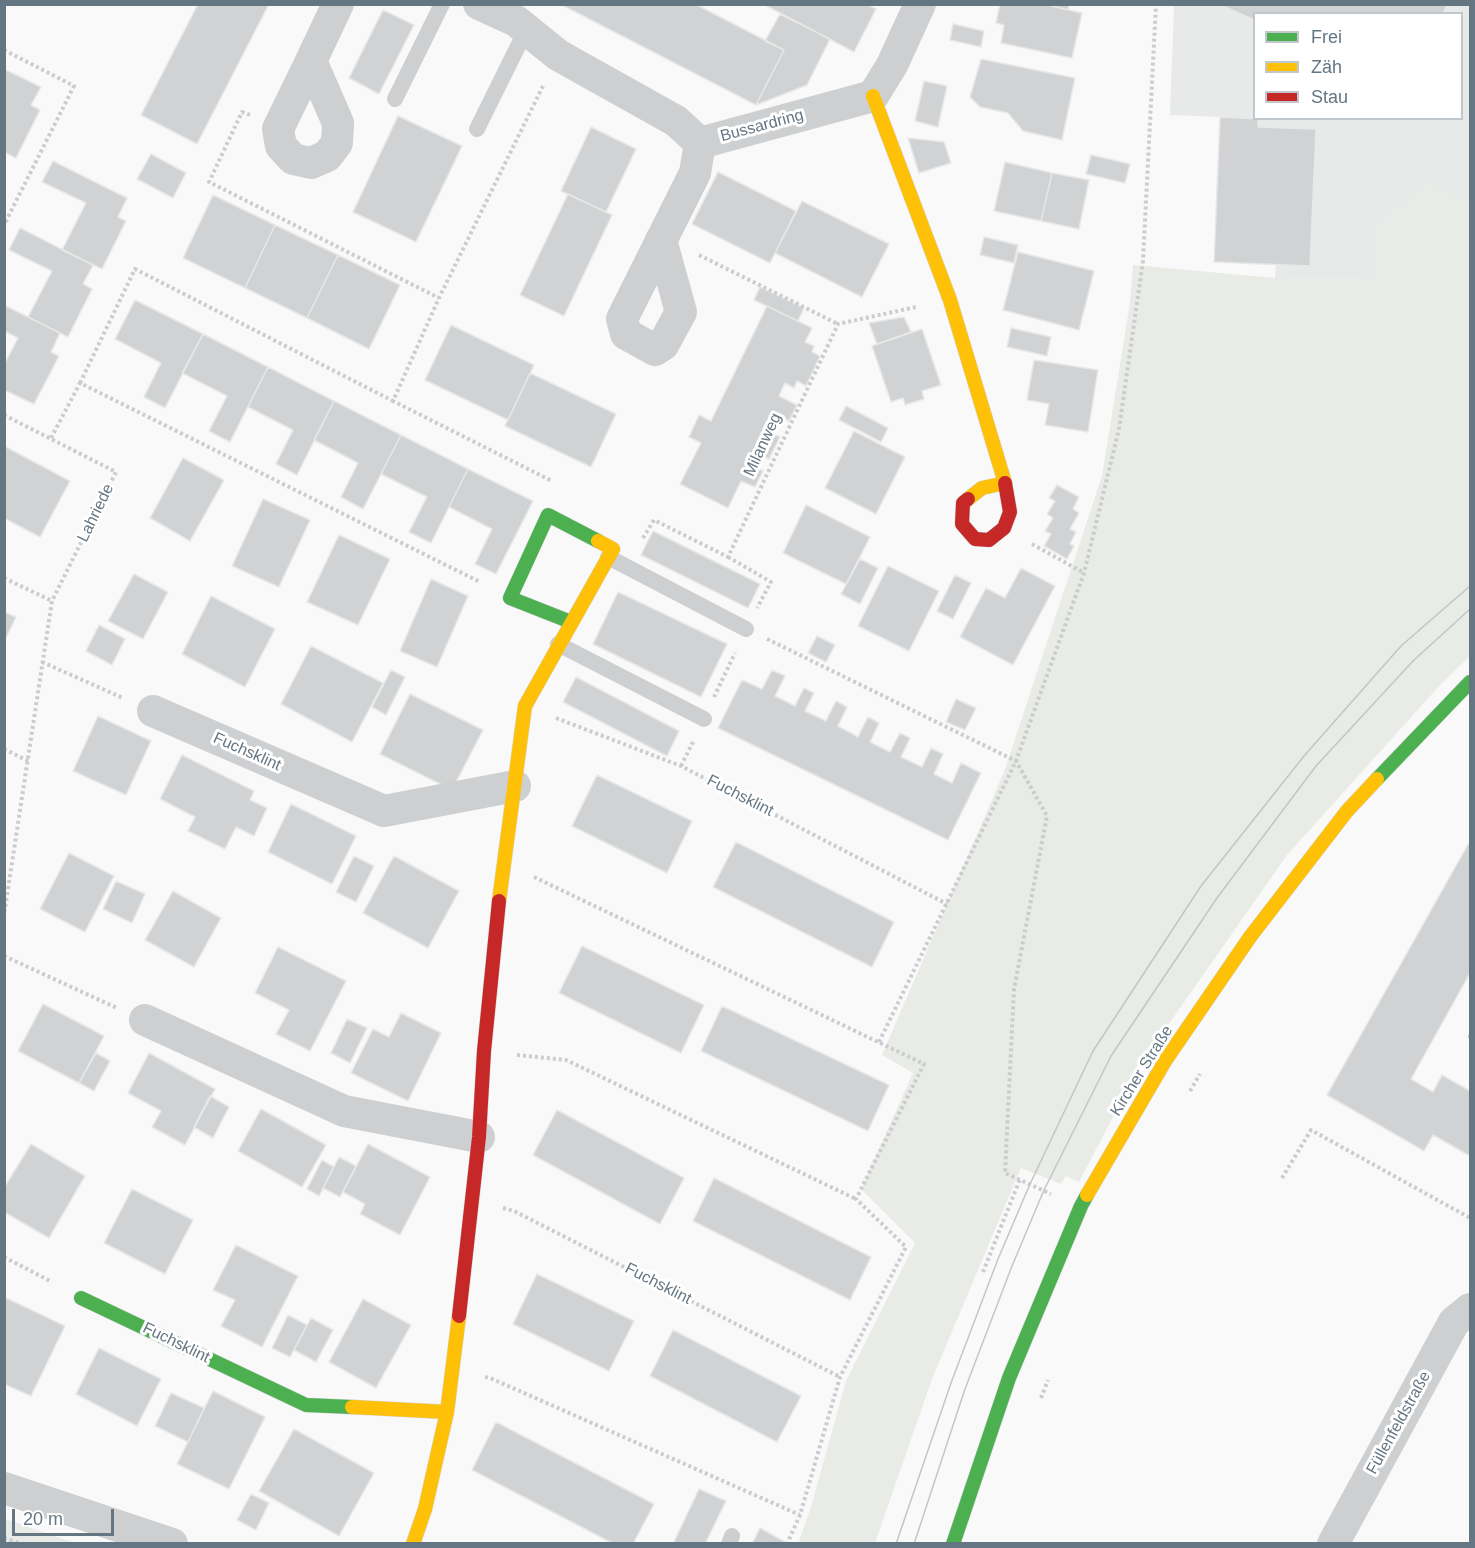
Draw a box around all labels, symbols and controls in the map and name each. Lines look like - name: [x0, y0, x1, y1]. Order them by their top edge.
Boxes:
- legend: [1253, 12, 1463, 120]
- text: Frei: [1311, 27, 1342, 47]
- text: Zäh: [1311, 57, 1342, 77]
- text: Stau: [1311, 87, 1348, 107]
- street label: Bussardring: [718, 106, 806, 146]
- street label: Milanweg: [740, 410, 786, 480]
- street label: Lahriede: [74, 481, 118, 545]
- street label: Fuchsklint: [210, 729, 284, 775]
- street label: Fuchsklint: [704, 771, 776, 821]
- street label: Kircher Straße: [1107, 1022, 1177, 1120]
- street label: Fuchsklint: [622, 1259, 694, 1309]
- street label: Fuchsklint: [139, 1319, 213, 1367]
- street label: Füllenfeldstraße: [1363, 1368, 1435, 1478]
- scale bar: [15, 1497, 117, 1535]
- text: 20 m: [23, 1509, 63, 1529]

